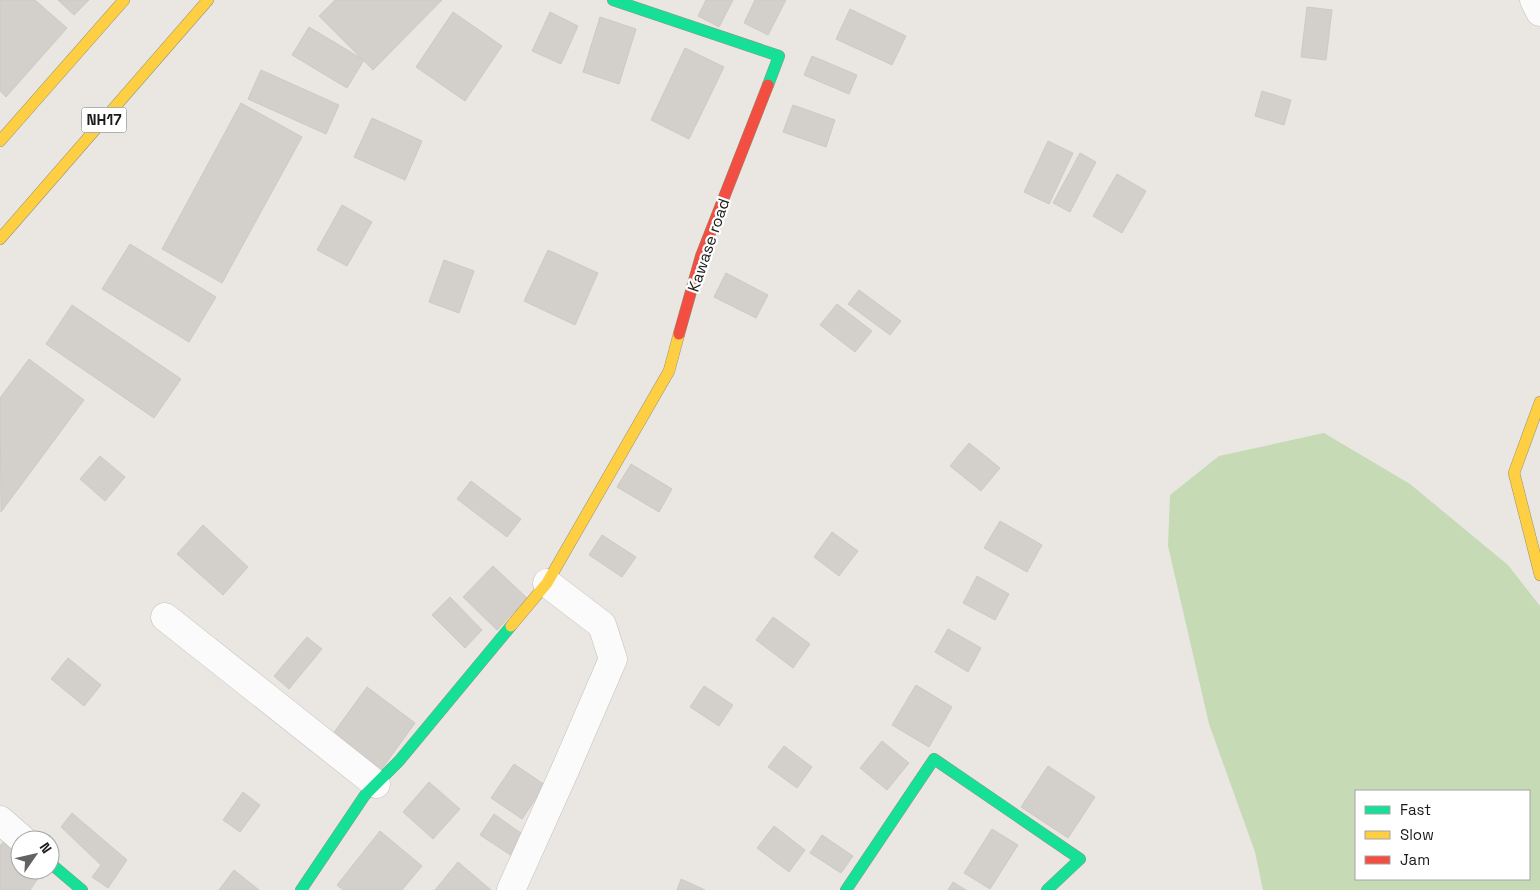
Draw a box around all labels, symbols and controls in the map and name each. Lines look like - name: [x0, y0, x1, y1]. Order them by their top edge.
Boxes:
- road number: NH17: [82, 108, 126, 132]
- street label: Kawase road: [683, 196, 734, 295]
- legend: [1355, 790, 1530, 880]
- text: Fast: [1400, 800, 1431, 819]
- text: Slow: [1400, 825, 1434, 844]
- north arrow: [10, 830, 60, 880]
- text: N: [36, 839, 56, 857]
- text: Jam: [1400, 850, 1430, 869]

